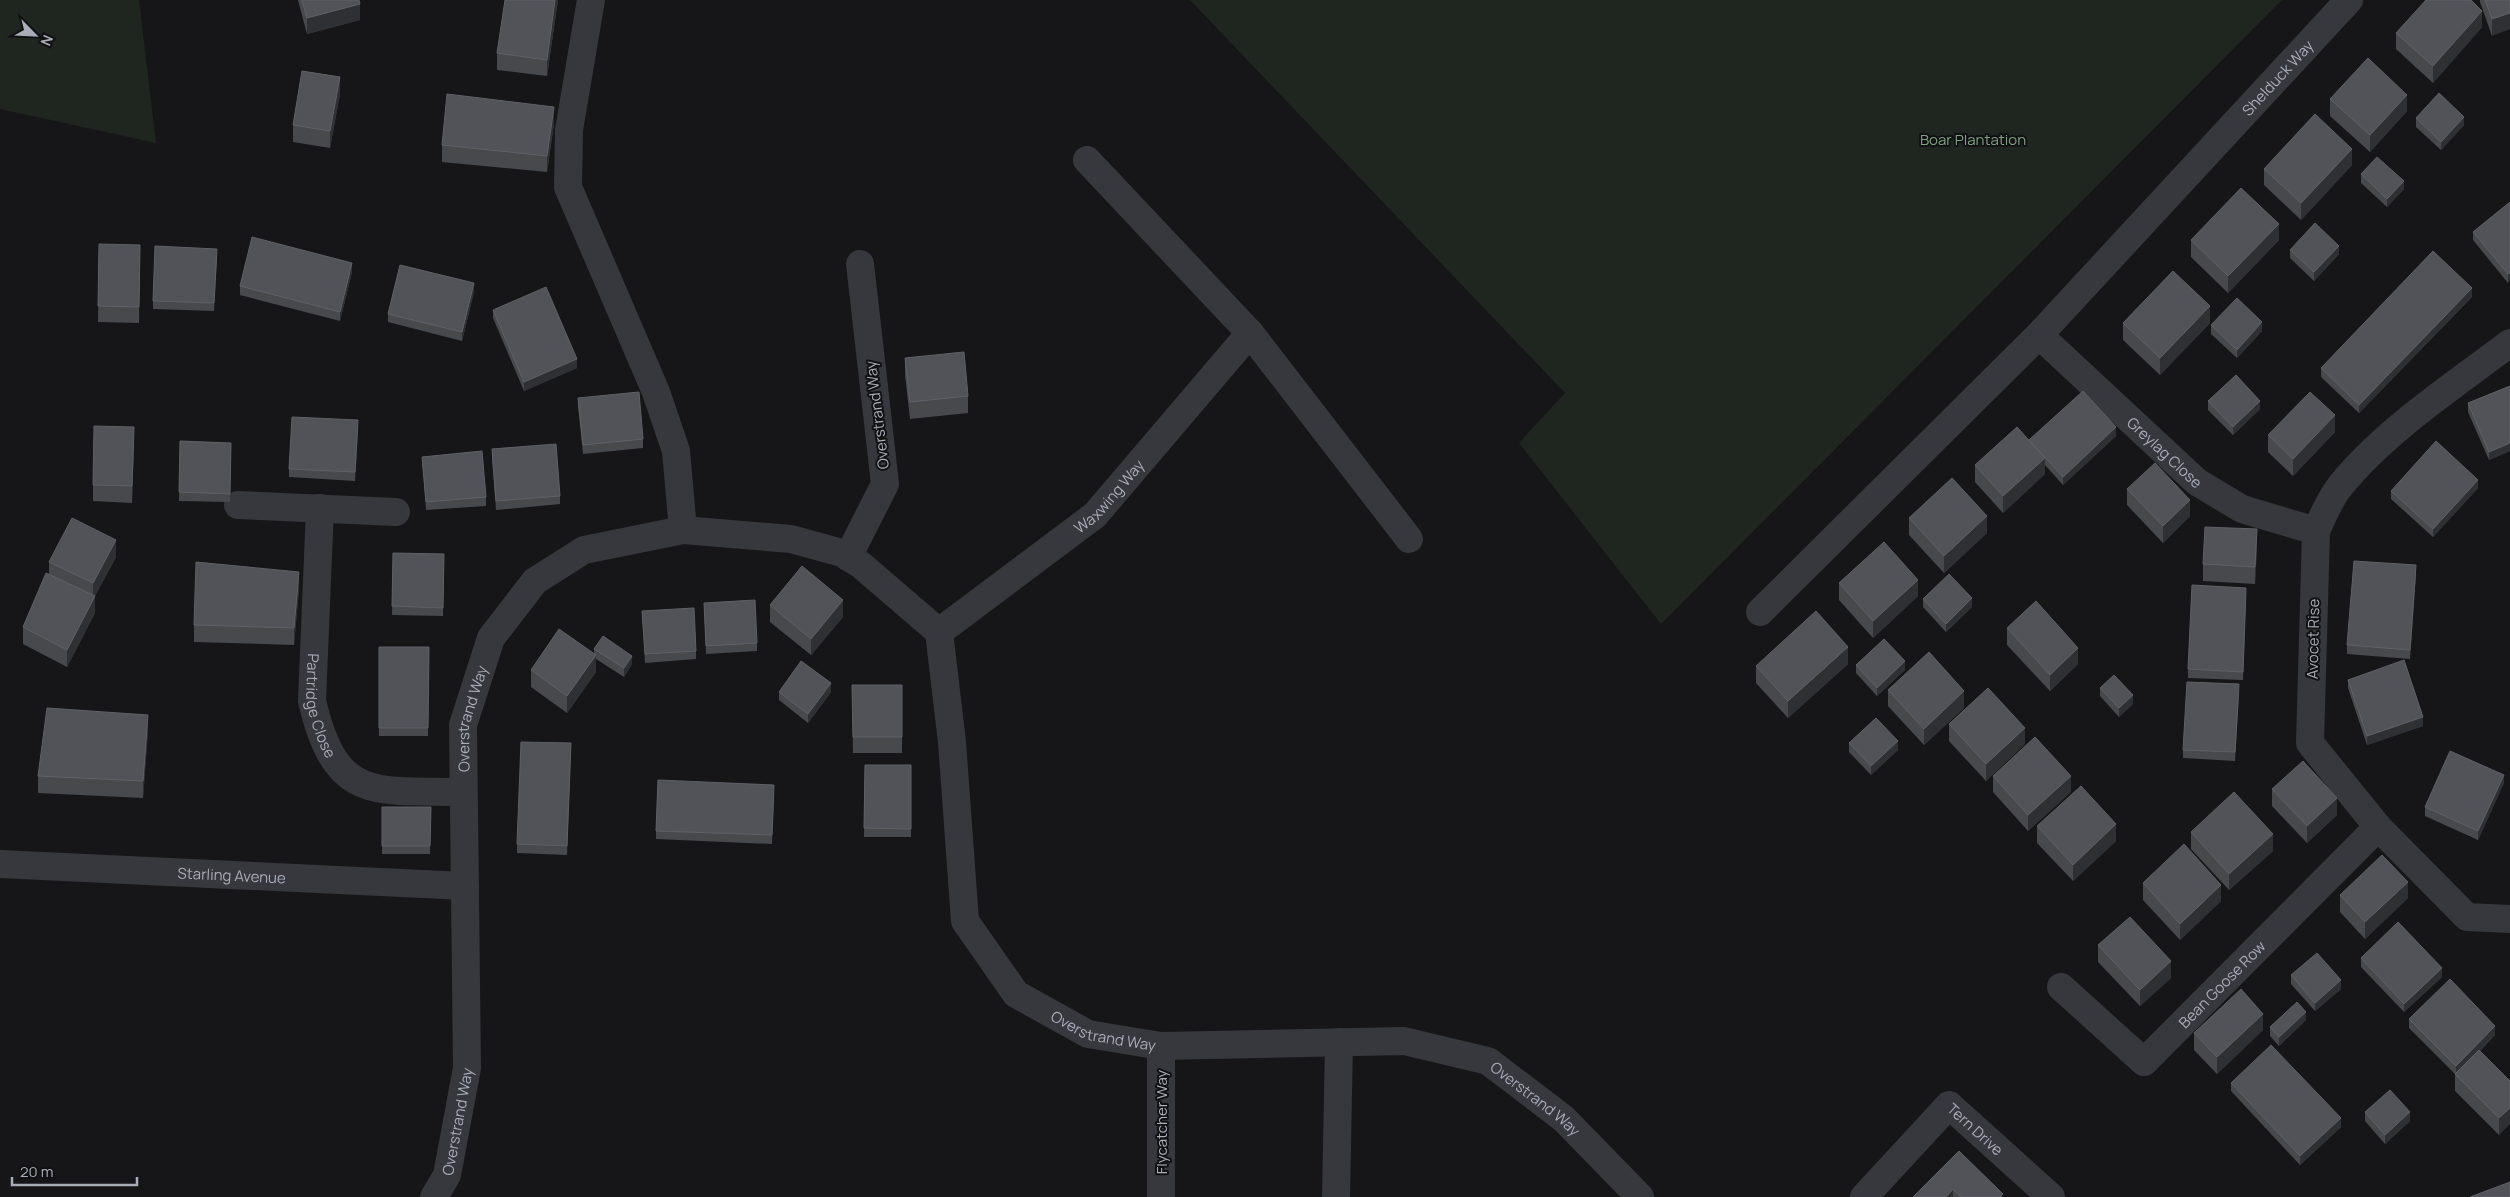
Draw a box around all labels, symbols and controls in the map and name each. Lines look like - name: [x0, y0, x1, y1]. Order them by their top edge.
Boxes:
- north arrow: [10, 10, 60, 60]
- text: N: [37, 32, 58, 49]
- street label: Shelduck Way: [2237, 35, 2318, 120]
- park label: Boar Plantation: [1920, 129, 2026, 150]
- street label: Overstrand Way: [860, 359, 894, 471]
- street label: Greylag Close: [2123, 412, 2207, 493]
- street label: Waxwing Way: [1069, 455, 1149, 538]
- street label: Avocet Rise: [2302, 598, 2324, 679]
- street label: Partridge Close: [302, 653, 342, 762]
- street label: Overstrand Way: [453, 662, 492, 772]
- street label: Starling Avenue: [177, 862, 287, 888]
- street label: Bean Goose Row: [2173, 935, 2270, 1032]
- street label: Overstrand Way: [1047, 1005, 1158, 1056]
- street label: Overstrand Way: [1486, 1056, 1585, 1140]
- street label: Overstrand Way: [437, 1066, 477, 1177]
- street label: Flycatcher Way: [1151, 1070, 1172, 1174]
- street label: Tern Drive: [1943, 1098, 2008, 1160]
- scale bar: [12, 1154, 138, 1186]
- text: 20 m: [20, 1161, 53, 1182]

